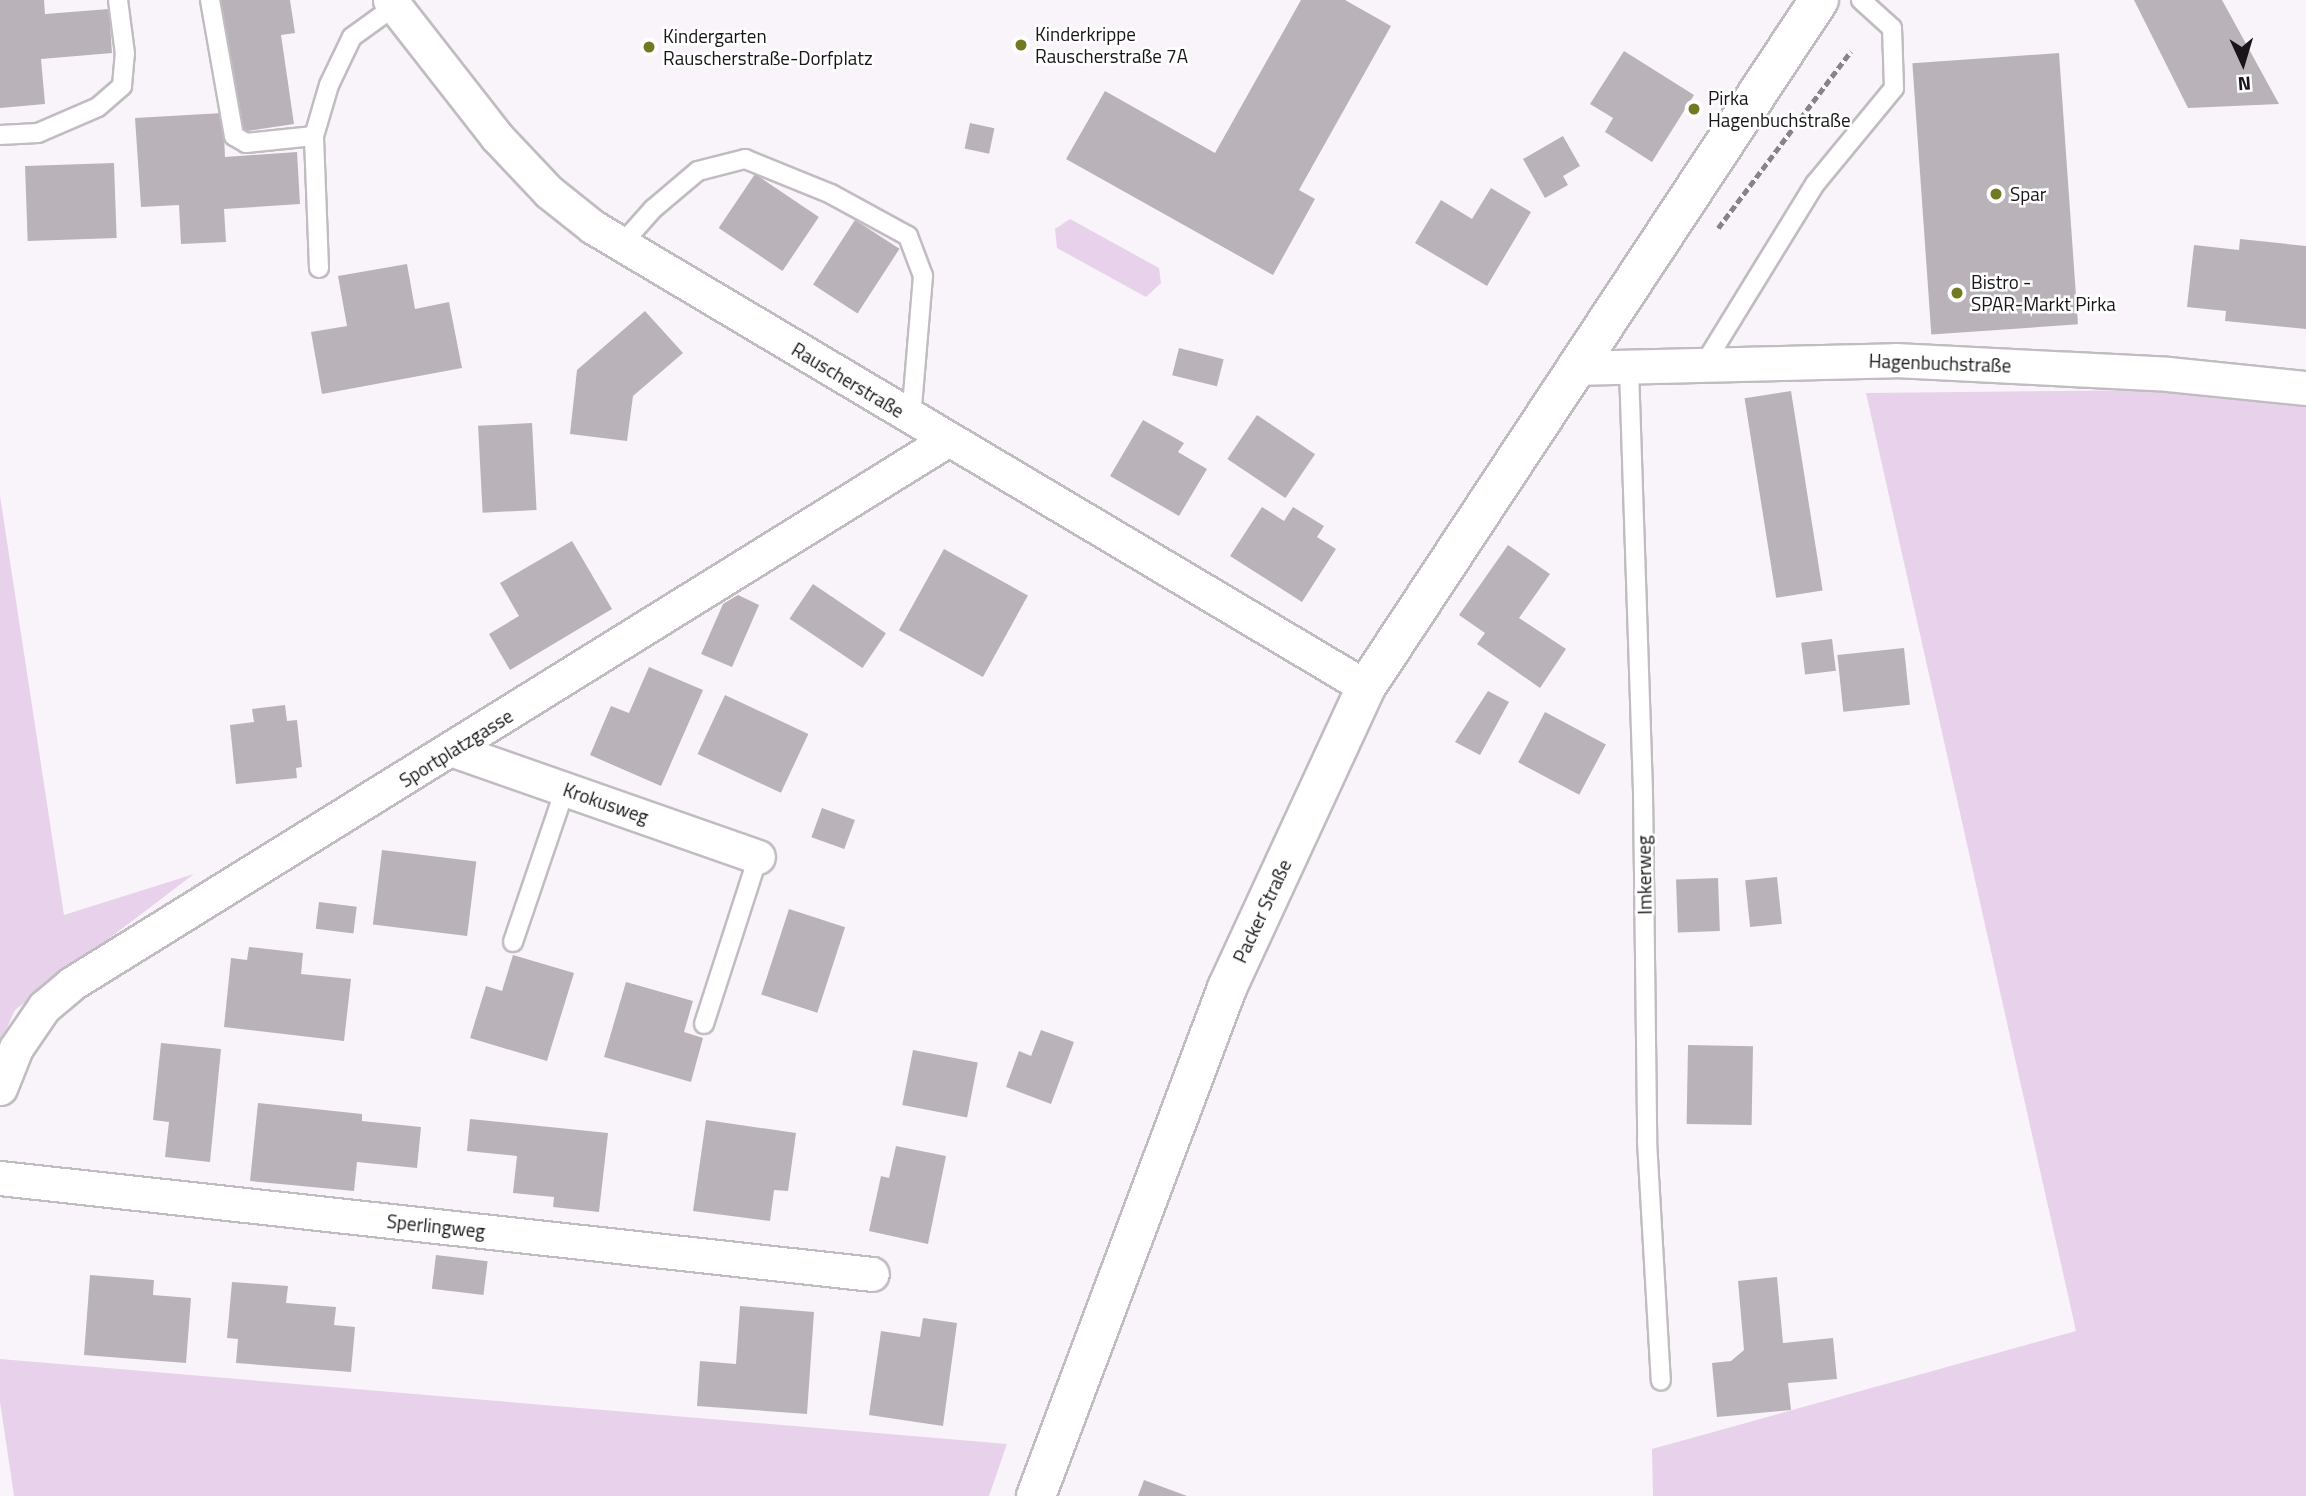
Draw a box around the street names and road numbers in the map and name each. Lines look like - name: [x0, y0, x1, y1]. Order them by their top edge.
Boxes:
- street label: Rauscherstraße: [788, 338, 908, 422]
- street label: Hagenbuchstraße: [1868, 349, 2012, 377]
- street label: Sportplatzgasse: [395, 704, 517, 792]
- street label: Krokusweg: [560, 778, 652, 828]
- street label: Imkerweg: [1632, 835, 1656, 915]
- street label: Packer Straße: [1228, 856, 1296, 966]
- street label: Sperlingweg: [386, 1210, 486, 1242]

